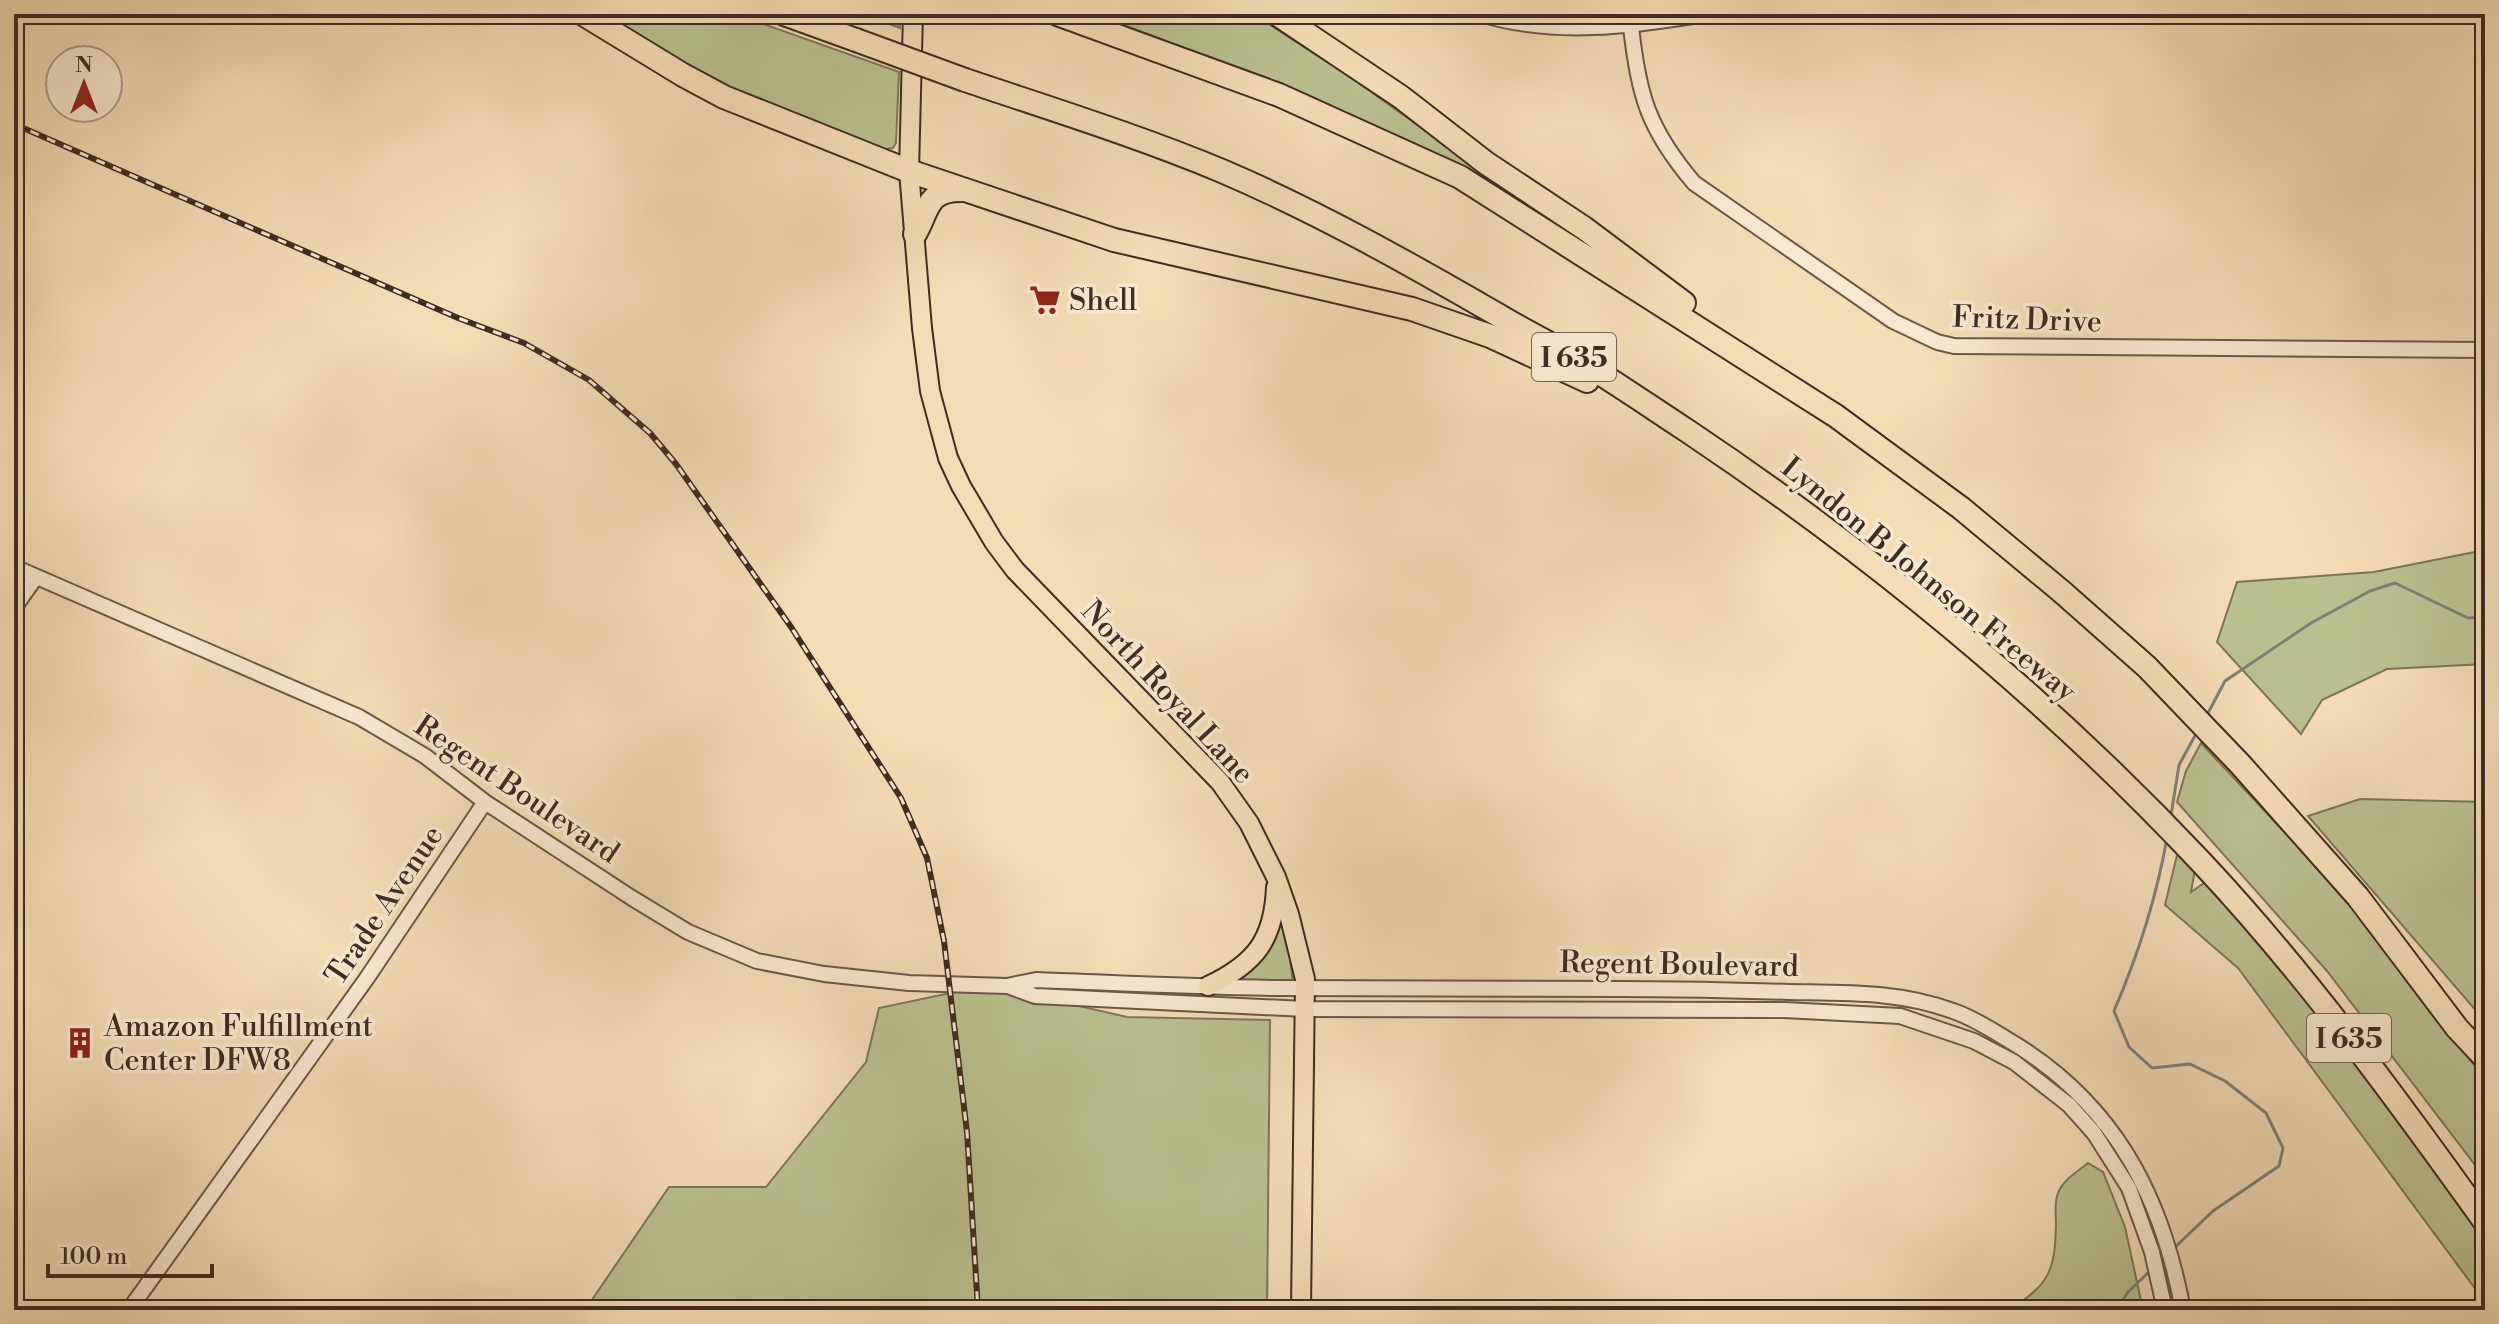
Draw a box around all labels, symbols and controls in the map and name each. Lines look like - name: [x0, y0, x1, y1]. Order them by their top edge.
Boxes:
- north arrow: [44, 44, 124, 124]
- text: N: [75, 52, 93, 79]
- place label: Shell: [1069, 282, 1137, 320]
- supermarket icon: Shell: [1028, 283, 1062, 317]
- street label: Fritz Drive: [1951, 298, 2103, 342]
- road number: I 635: [1532, 333, 1616, 381]
- street label: Lyndon B Johnson Freeway: [1773, 449, 2084, 711]
- street label: North Royal Lane: [1072, 593, 1262, 792]
- street label: Regent Boulevard: [407, 707, 626, 873]
- street label: Trade Avenue: [317, 818, 452, 993]
- street label: Regent Boulevard: [1559, 944, 1799, 986]
- place label: Amazon Fulfillment Center DFW8: [103, 1008, 373, 1080]
- road number: I 635: [2307, 1014, 2391, 1062]
- building icon: Amazon Fulfillment Center DFW8: [63, 1026, 97, 1060]
- scale bar: [48, 1228, 212, 1278]
- text: 100 m: [60, 1242, 127, 1272]

